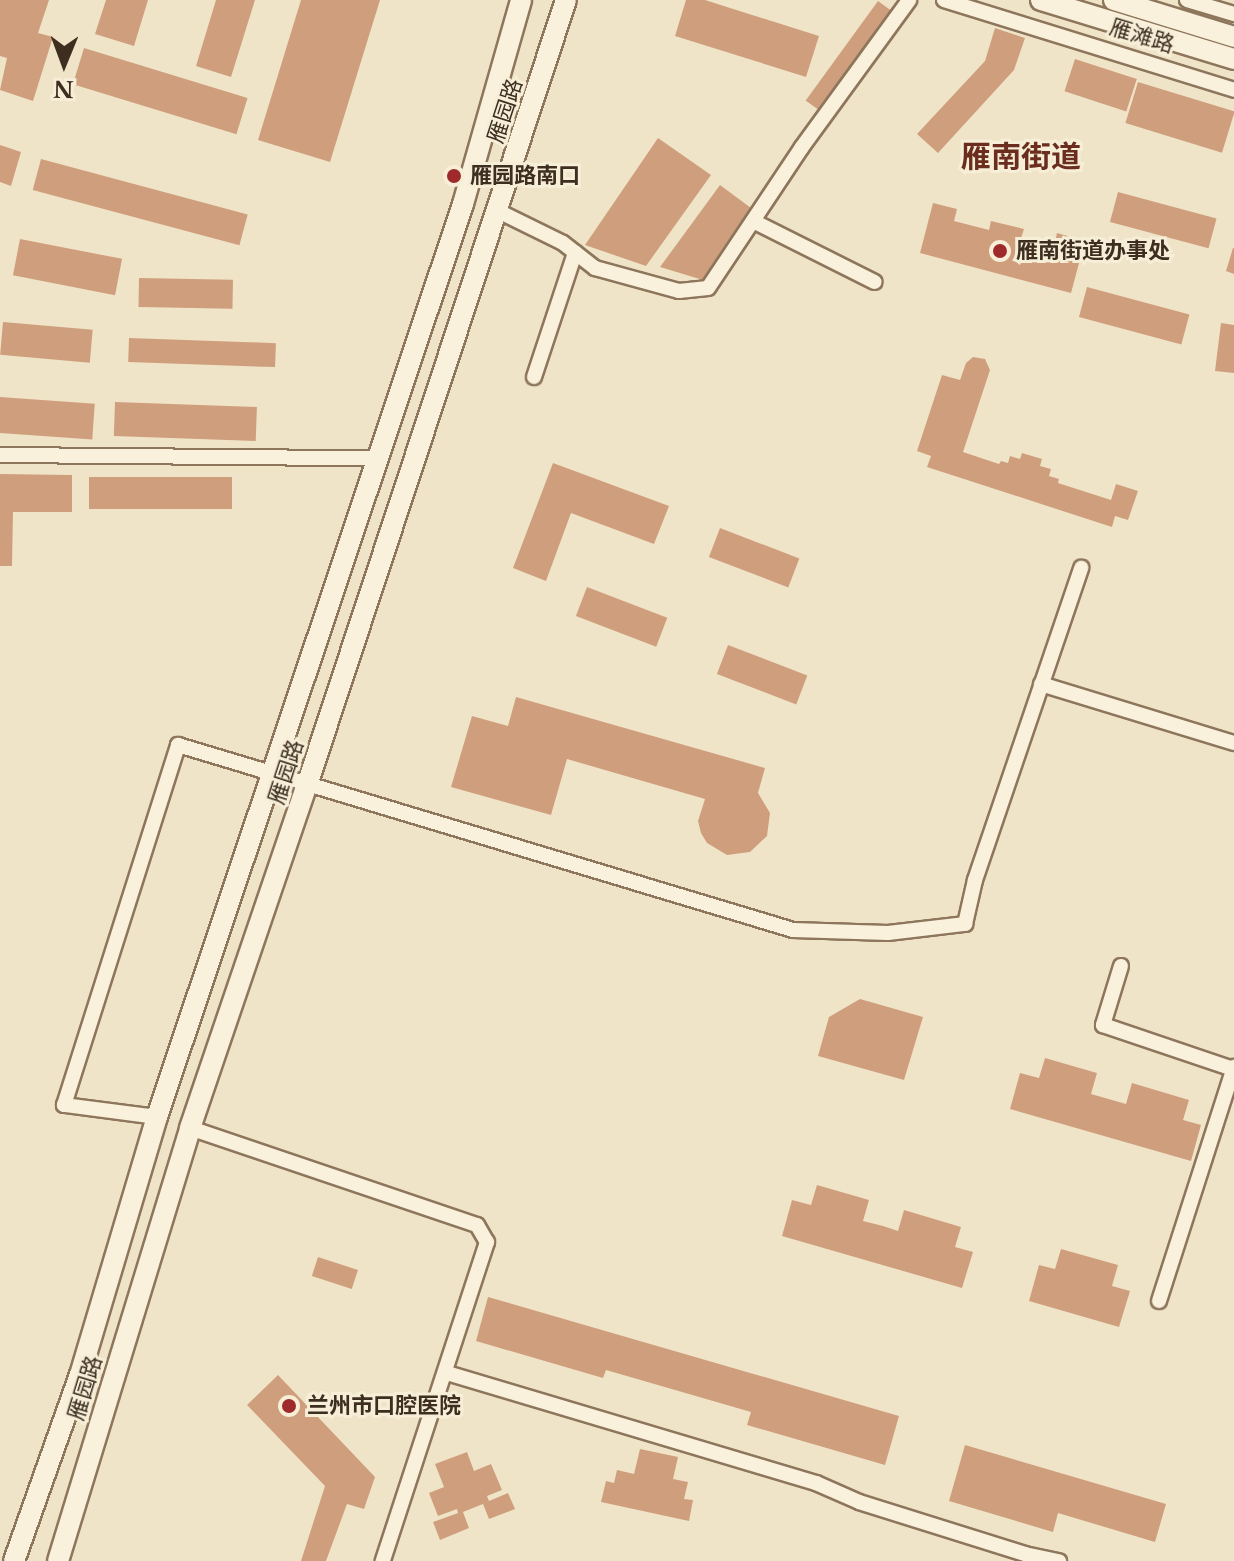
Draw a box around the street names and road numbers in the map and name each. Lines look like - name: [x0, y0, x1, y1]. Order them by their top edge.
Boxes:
- street label: 雁滩路: [1107, 14, 1177, 58]
- street label: 雁园路: [482, 76, 528, 146]
- street label: 雁园路: [263, 737, 309, 807]
- street label: 雁园路: [63, 1353, 107, 1423]

